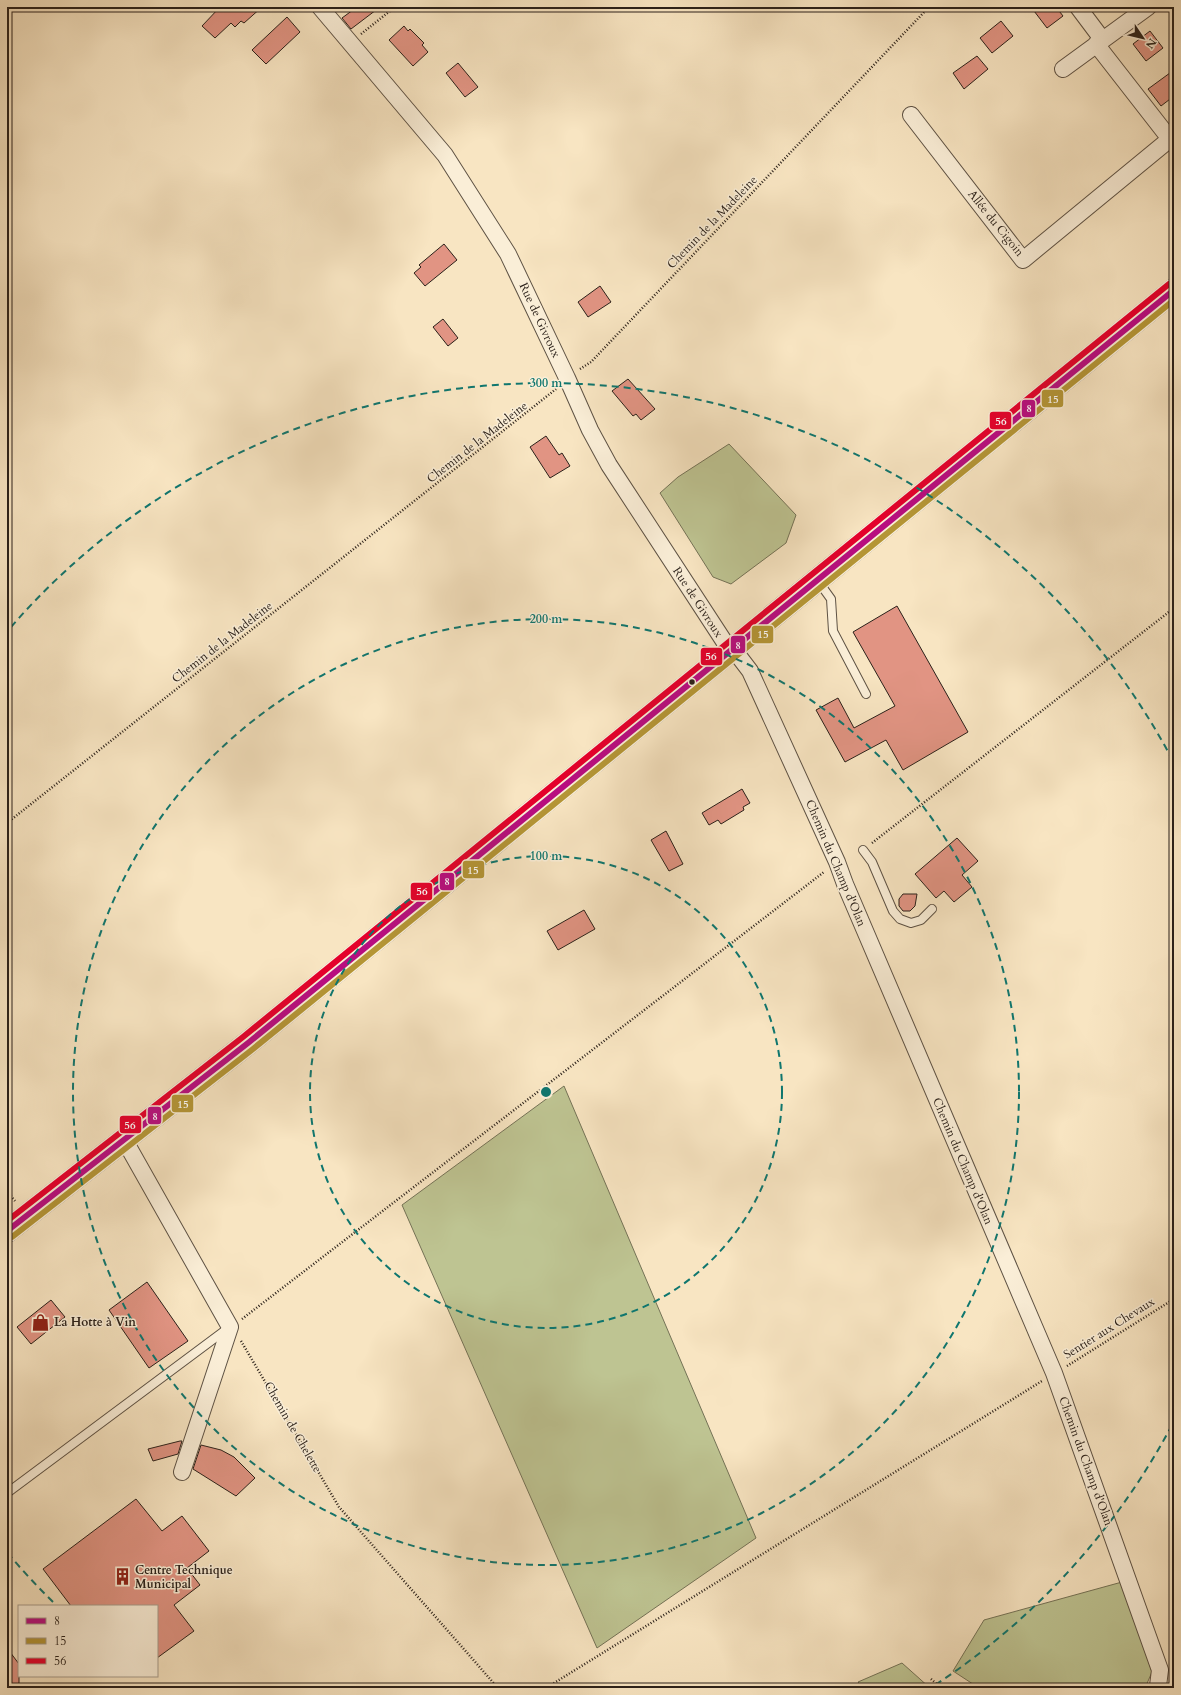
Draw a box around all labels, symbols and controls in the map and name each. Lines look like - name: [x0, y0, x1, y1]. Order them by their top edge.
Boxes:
- north arrow: [1123, 18, 1163, 58]
- text: N: [1142, 35, 1160, 52]
- street label: Chemin de la Madeleine: [663, 172, 761, 272]
- street label: Allée du Cigoin: [964, 187, 1028, 260]
- street label: Rue de Givroux: [516, 280, 564, 360]
- text: 300 m: [530, 375, 563, 391]
- line badge: 15: [1041, 389, 1064, 408]
- text: 15: [1047, 392, 1059, 407]
- street label: Chemin de la Madeleine: [423, 398, 531, 486]
- line badge: 8: [1021, 399, 1036, 418]
- text: 8: [1026, 401, 1032, 416]
- line badge: 56: [989, 411, 1012, 430]
- text: 56: [995, 414, 1007, 429]
- street label: Rue de Givroux: [669, 564, 727, 640]
- street label: Chemin de la Madeleine: [168, 598, 276, 686]
- text: 200 m: [530, 611, 563, 627]
- line badge: 15: [751, 625, 774, 644]
- text: 15: [757, 627, 769, 642]
- line badge: 8: [730, 635, 746, 654]
- text: 8: [735, 638, 741, 653]
- line badge: 56: [700, 647, 723, 666]
- text: 56: [705, 649, 717, 664]
- unlabelled marker: [687, 677, 697, 687]
- street label: Chemin du Champ d'Olan: [802, 797, 870, 929]
- text: 100 m: [530, 848, 563, 864]
- line badge: 15: [462, 860, 485, 879]
- text: 15: [467, 863, 479, 878]
- line badge: 8: [439, 872, 455, 891]
- text: 8: [444, 874, 450, 889]
- line badge: 56: [410, 882, 433, 901]
- text: 56: [416, 884, 428, 899]
- centre of rings: [539, 1085, 553, 1099]
- line badge: 15: [171, 1094, 194, 1113]
- street label: Chemin du Champ d'Olan: [929, 1095, 997, 1227]
- text: 15: [177, 1097, 189, 1112]
- line badge: 8: [147, 1106, 162, 1125]
- text: 8: [152, 1109, 158, 1124]
- line badge: 56: [119, 1115, 142, 1134]
- text: 56: [124, 1118, 136, 1133]
- street label: Sentier aux Chevaux: [1060, 1294, 1158, 1362]
- shop icon: La Hotte à Vin: [31, 1312, 51, 1332]
- place label: La Hotte à Vin: [54, 1314, 136, 1330]
- street label: Chemin de Chelette: [260, 1379, 326, 1475]
- street label: Chemin du Champ d'Olan: [1055, 1394, 1117, 1528]
- place label: Centre Technique Municipal: [135, 1562, 233, 1592]
- building icon: Centre Technique Municipal: [112, 1567, 132, 1587]
- legend: [18, 1605, 158, 1677]
- text: 8: [54, 1613, 60, 1629]
- text: 15: [54, 1633, 66, 1649]
- text: 56: [54, 1653, 66, 1669]

